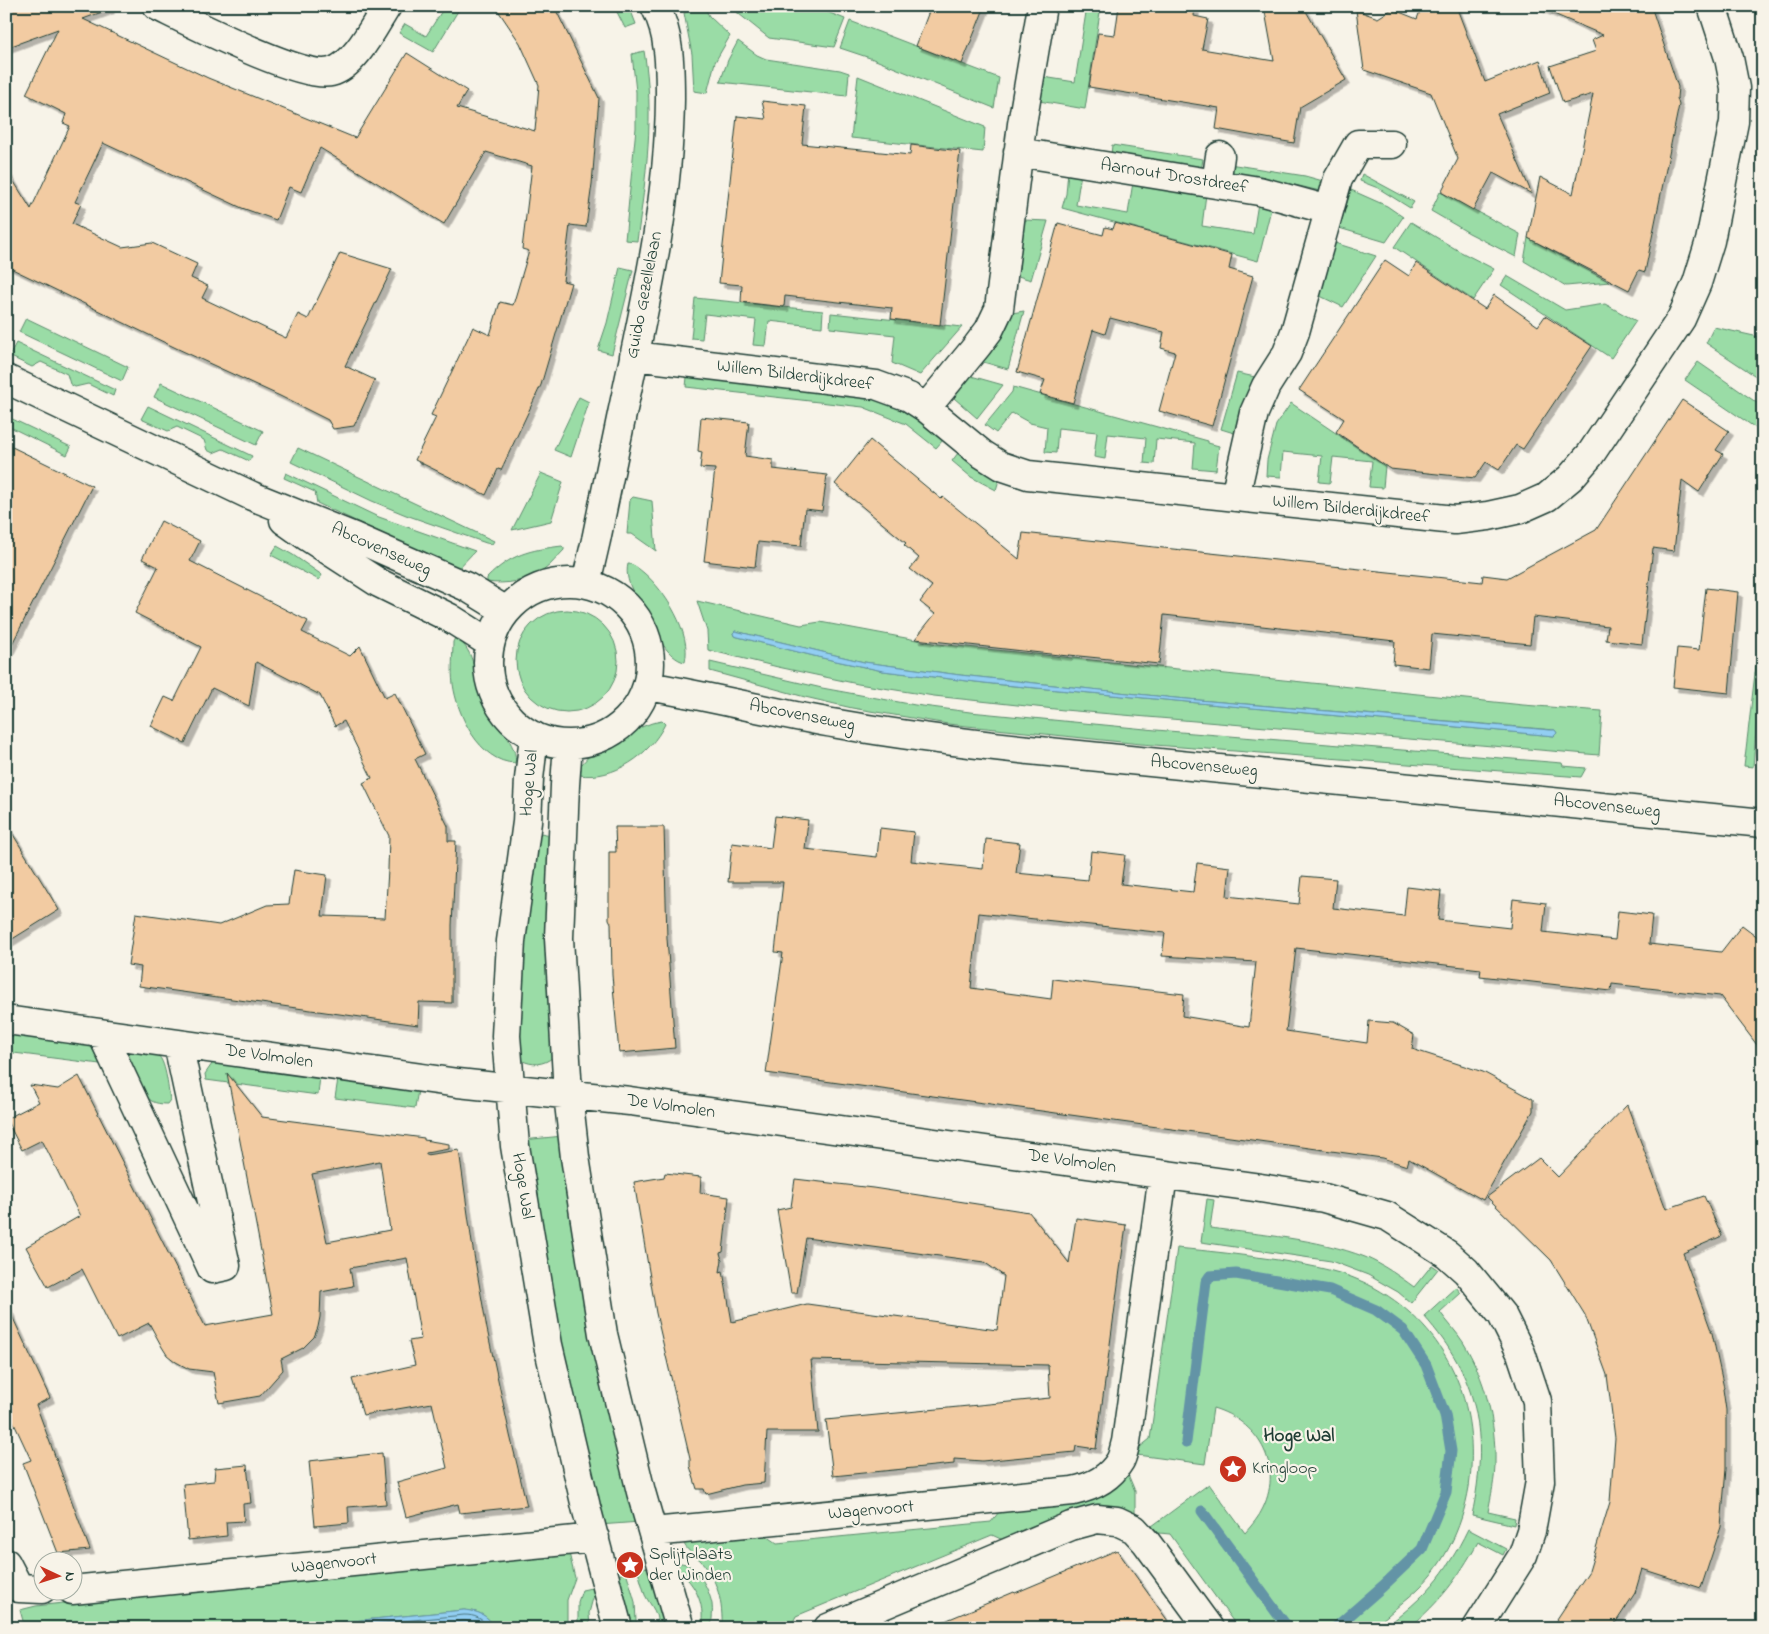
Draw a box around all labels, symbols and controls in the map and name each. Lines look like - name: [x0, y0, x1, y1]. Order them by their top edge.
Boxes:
- street label: Aarnout Drostdreef: [1098, 153, 1250, 202]
- street label: Guido Gezellelaan: [620, 229, 670, 361]
- street label: Willem Bilderdijkdreef: [715, 353, 876, 399]
- street label: Willem Bilderdijkdreef: [1271, 489, 1431, 531]
- street label: Abcovenseweg: [326, 516, 435, 585]
- street label: Abcovenseweg: [747, 693, 857, 740]
- street label: Hoge Wal: [514, 748, 547, 818]
- street label: Abcovenseweg: [1149, 749, 1259, 786]
- street label: Abcovenseweg: [1552, 788, 1662, 827]
- street label: De Volmolen: [222, 1038, 315, 1076]
- street label: De Volmolen: [624, 1088, 717, 1126]
- street label: De Volmolen: [1025, 1143, 1118, 1181]
- street label: Hoge Wal: [503, 1151, 540, 1221]
- district label: Hoge Wal: [1264, 1423, 1334, 1452]
- place icon: Kringloop: [1218, 1454, 1248, 1484]
- place label: Kringloop: [1252, 1456, 1318, 1483]
- street label: Wagenvoort: [827, 1494, 915, 1529]
- place label: Splijtplaats der Winden: [649, 1542, 733, 1589]
- street label: Wagenvoort: [290, 1547, 378, 1582]
- place icon: Splijtplaats der Winden: [615, 1550, 645, 1580]
- north arrow: [32, 1552, 82, 1602]
- text: N: [59, 1571, 80, 1582]

